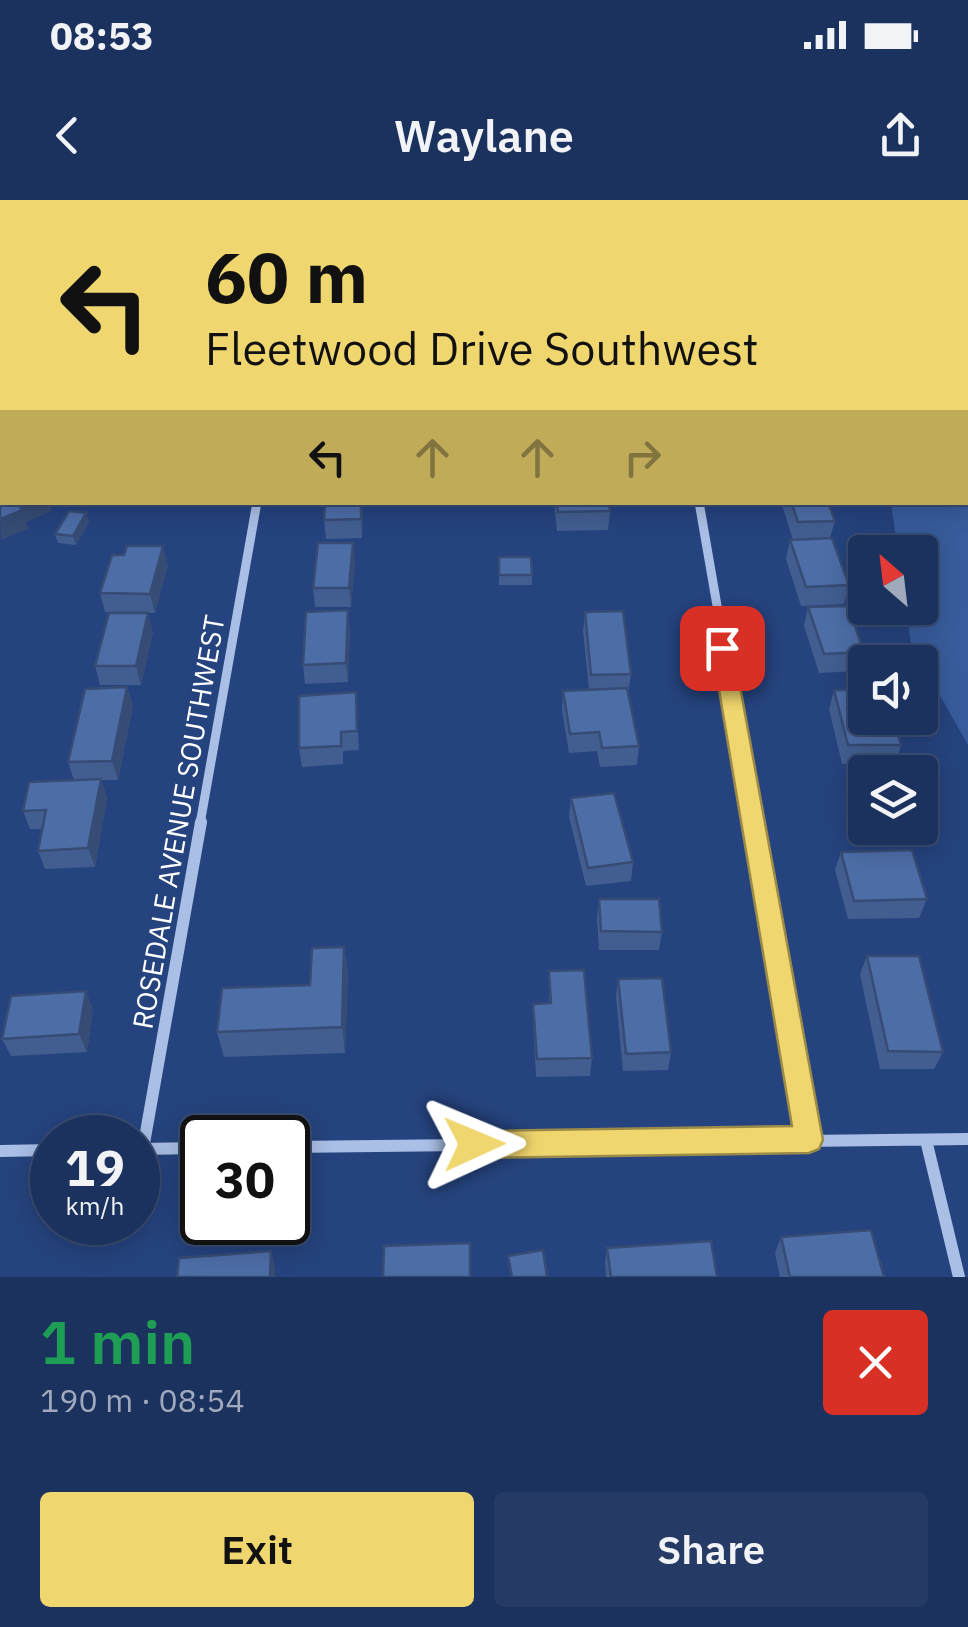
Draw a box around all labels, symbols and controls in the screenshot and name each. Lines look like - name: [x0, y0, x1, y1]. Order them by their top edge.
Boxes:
- text: 08:53: [50, 11, 154, 60]
- text: Waylane: [394, 106, 574, 164]
- icon: back: [40, 108, 95, 163]
- icon: share: [873, 108, 928, 163]
- text: 60 m: [205, 231, 368, 322]
- icon: left: [40, 240, 170, 370]
- text: Fleetwood Drive Southwest: [205, 319, 759, 377]
- icon: left: [300, 430, 355, 485]
- icon: ahead: [405, 430, 460, 485]
- icon: ahead: [510, 430, 565, 485]
- icon: right: [615, 430, 670, 485]
- north arrow: [848, 535, 938, 625]
- map controls: [848, 535, 938, 845]
- pin: [680, 606, 765, 691]
- street label: ROSEDALE AVENUE SOUTHWEST: [123, 612, 233, 1032]
- icon: arrive: [695, 621, 750, 676]
- button: sound: [848, 645, 938, 735]
- button: layers: [848, 755, 938, 845]
- position arrow: [422, 1092, 526, 1196]
- speed limit sign: 30: [180, 1115, 310, 1245]
- text: 19: [65, 1135, 125, 1200]
- text: km/h: [66, 1189, 124, 1222]
- text: 1 min: [40, 1302, 195, 1381]
- button: close: [823, 1310, 928, 1415]
- text: 190 m · 08:54: [40, 1379, 245, 1421]
- button: Exit: [40, 1492, 474, 1607]
- button: Share: [494, 1492, 928, 1607]

